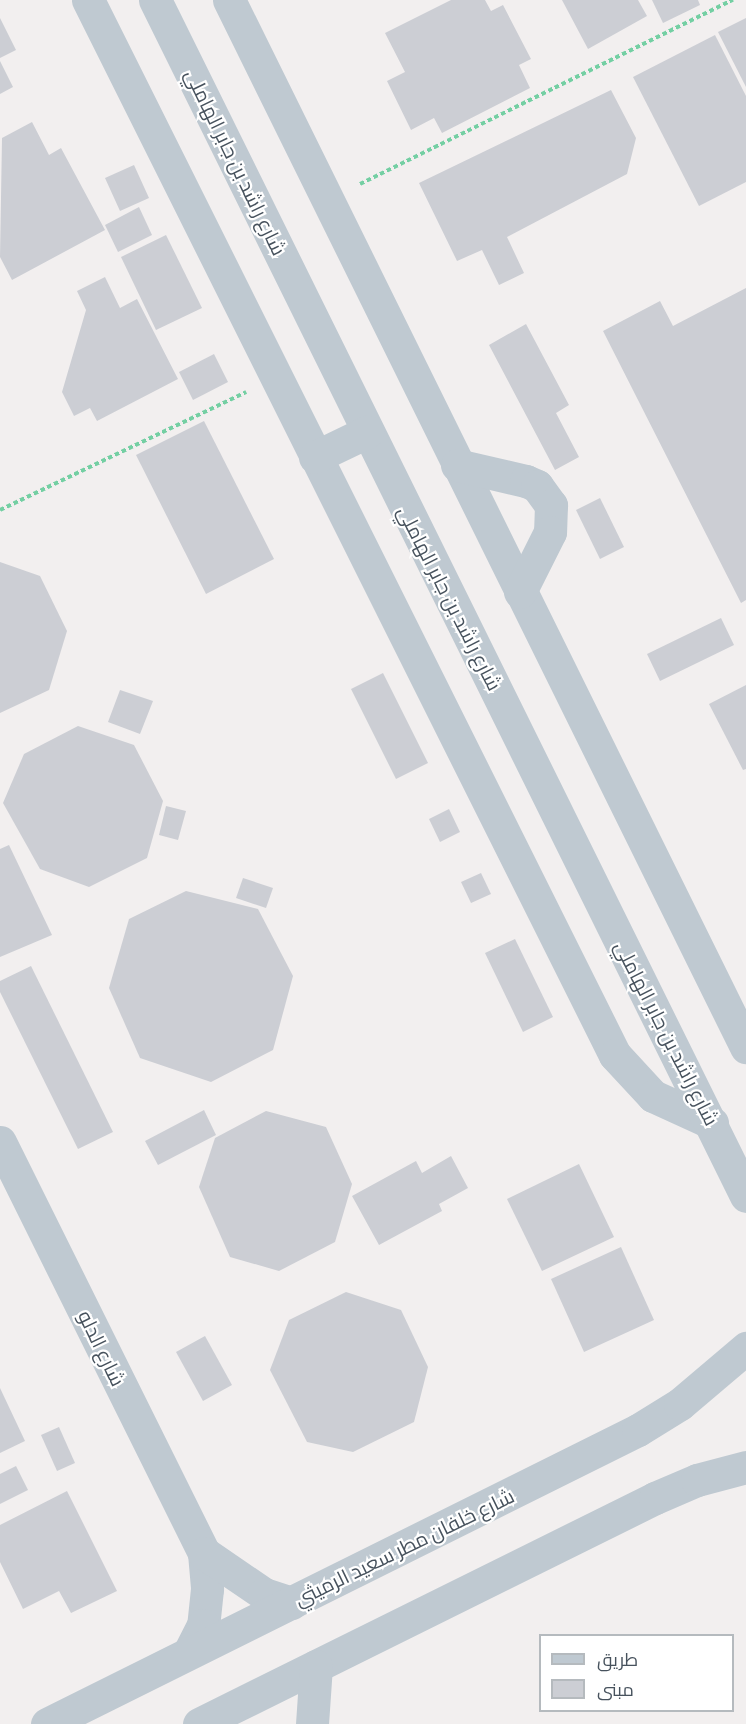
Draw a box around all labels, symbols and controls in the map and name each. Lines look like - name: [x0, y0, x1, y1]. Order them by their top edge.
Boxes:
- street label: شارع راشد بن جابر الهاملي: [180, 65, 292, 259]
- street label: شارع راشد بن جابر الهاملي: [393, 502, 507, 694]
- street label: شارع راشد بن جابر الهاملي: [610, 937, 724, 1129]
- street label: شارع الدلو: [73, 1306, 131, 1390]
- street label: شارع خلفان مطر سعيد الرميثي: [290, 1483, 518, 1611]
- legend: [539, 1634, 734, 1712]
- text: طريق: [597, 1647, 638, 1671]
- text: مبنى: [597, 1677, 634, 1701]

